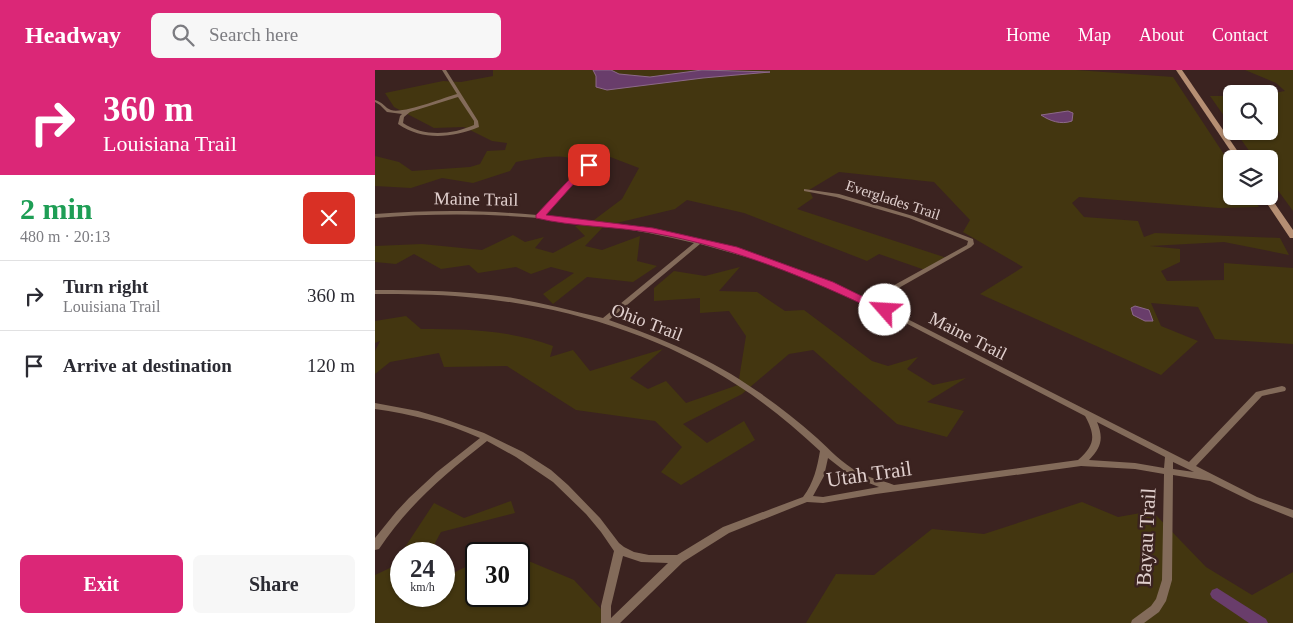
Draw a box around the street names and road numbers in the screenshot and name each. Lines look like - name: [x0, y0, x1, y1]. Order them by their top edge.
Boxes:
- street label: Everglades Trail: [844, 177, 942, 223]
- street label: Maine Trail: [434, 188, 518, 210]
- street label: Ohio Trail: [609, 299, 685, 345]
- street label: Maine Trail: [926, 308, 1010, 364]
- street label: Utah Trail: [825, 456, 913, 492]
- street label: Bayau Trail: [1131, 487, 1161, 587]

